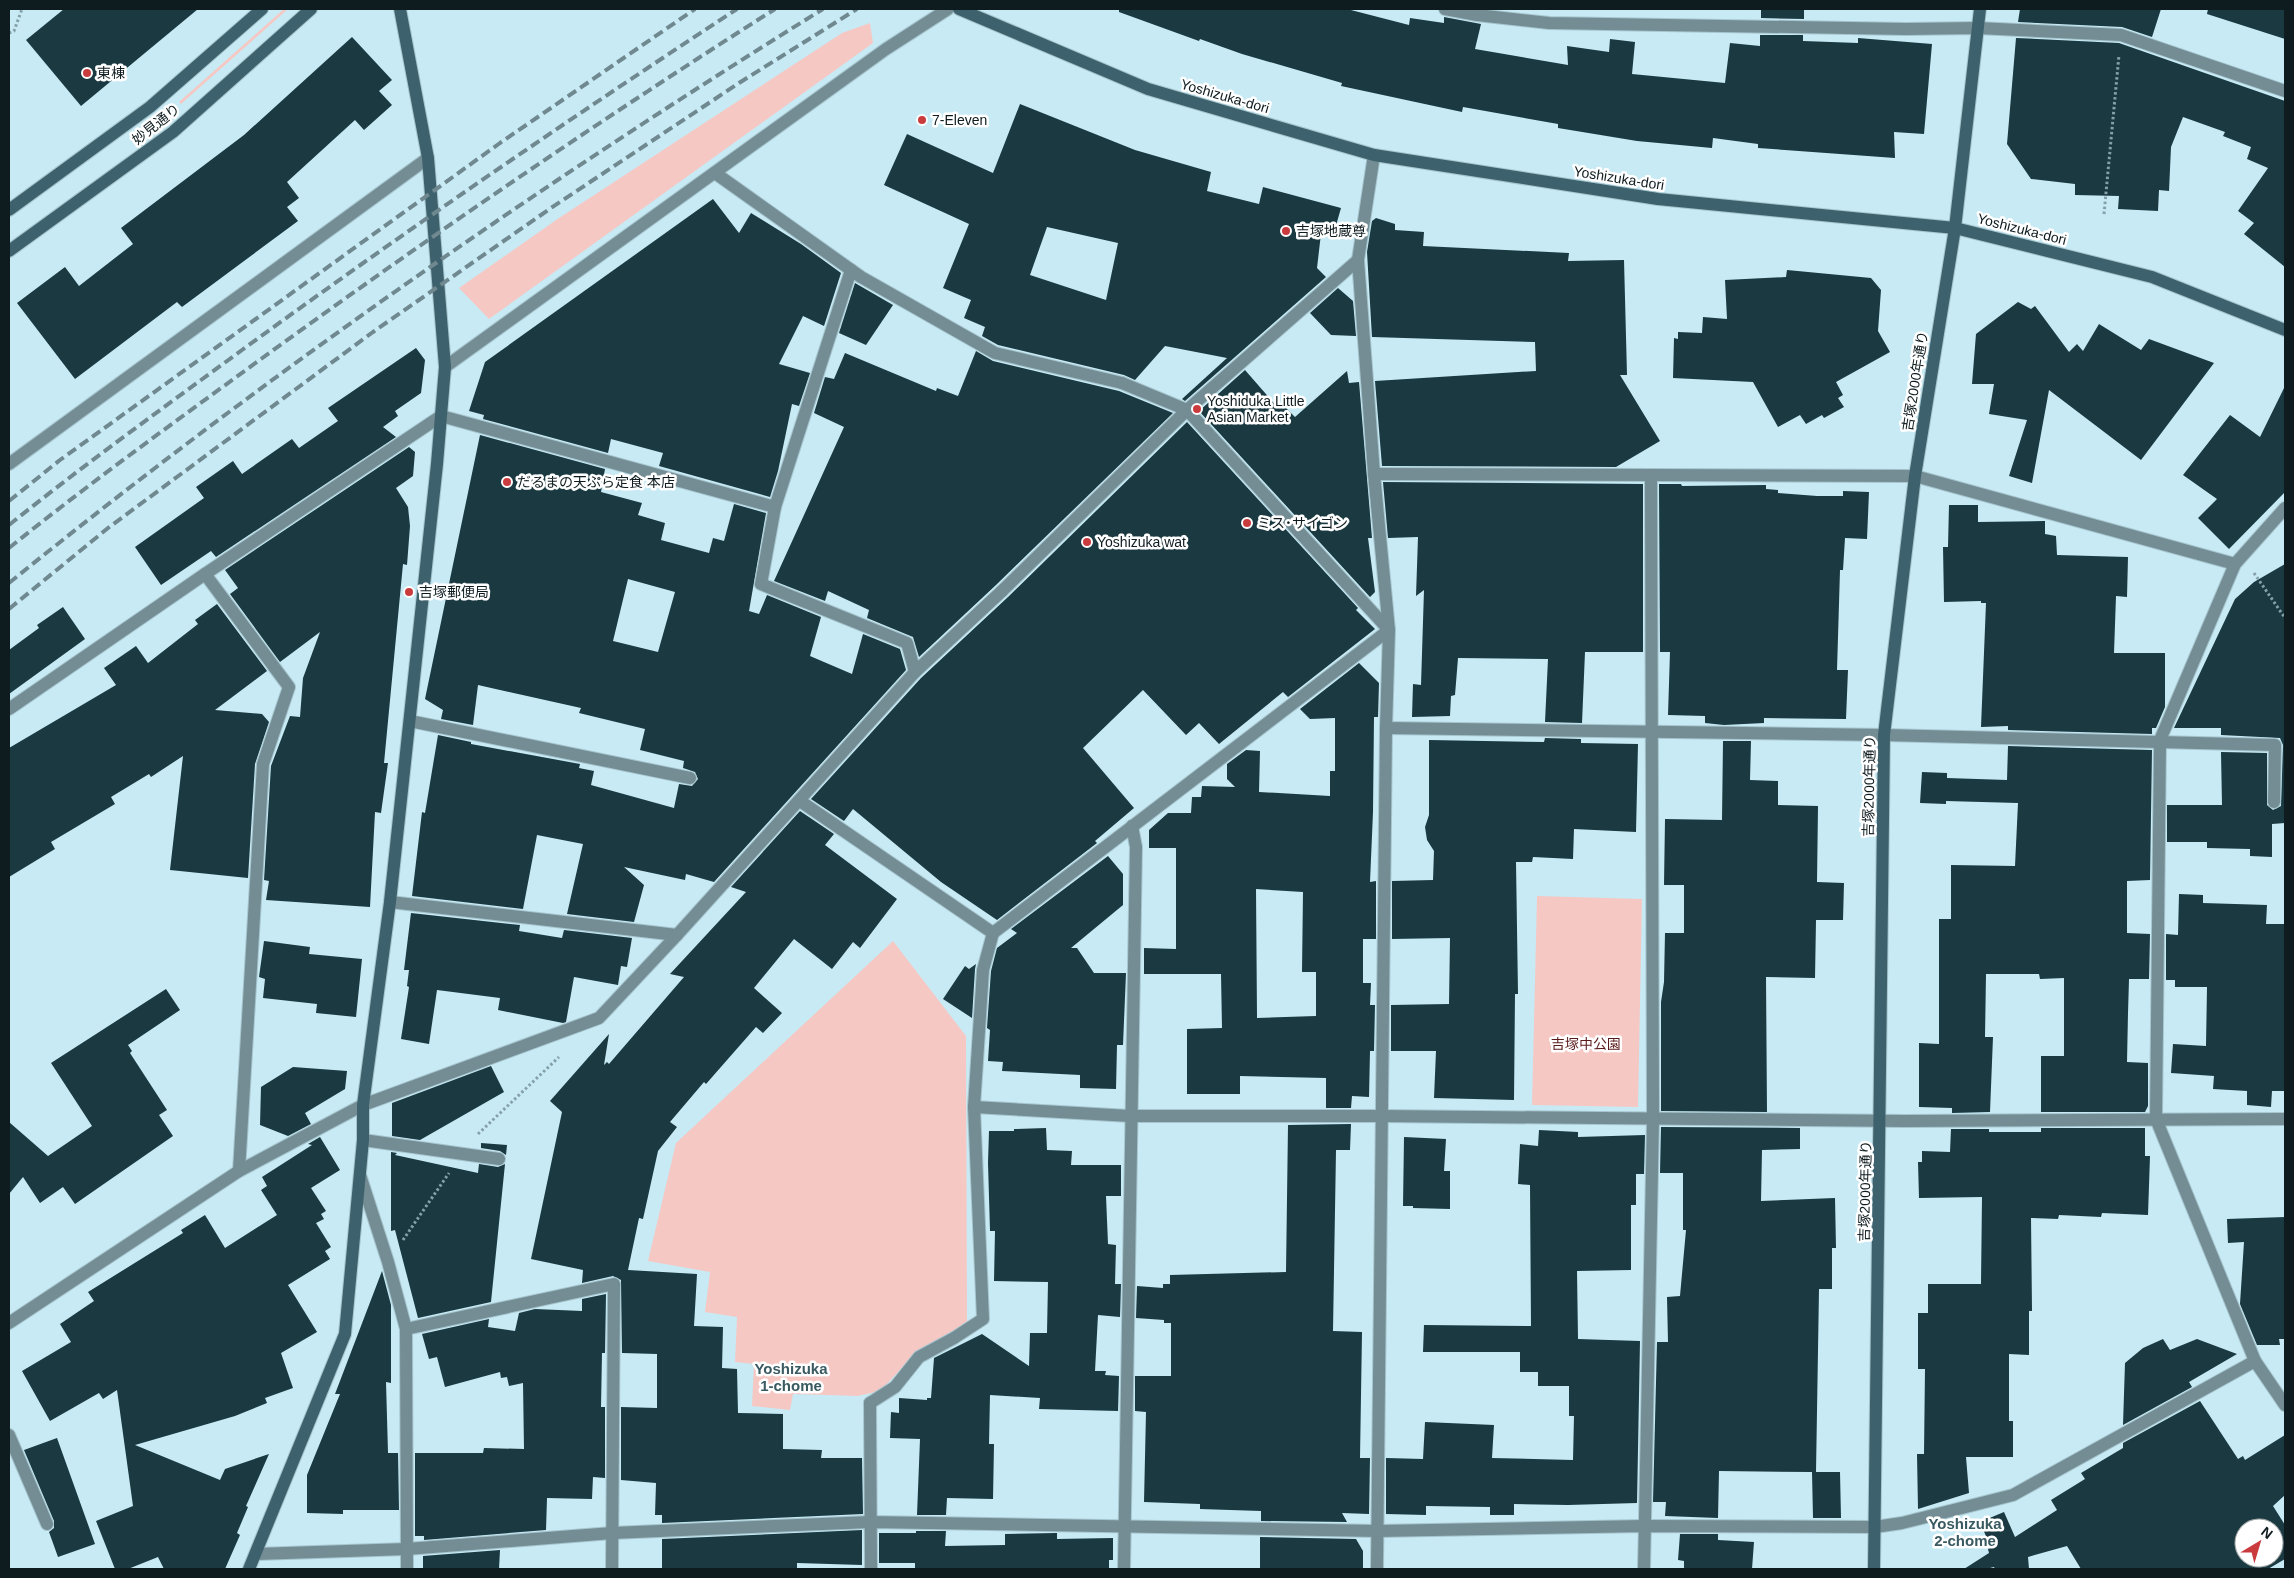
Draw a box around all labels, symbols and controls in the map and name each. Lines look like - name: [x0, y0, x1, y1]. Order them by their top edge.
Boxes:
- place label: 東棟: [97, 65, 125, 81]
- marker: 東棟: [81, 67, 93, 79]
- street label: Yoshizuka-dori: [1179, 76, 1271, 116]
- street label: 妙見通り: [129, 100, 183, 148]
- place label: 7-Eleven: [932, 112, 987, 128]
- marker: 7-Eleven: [916, 114, 928, 126]
- street label: Yoshizuka-dori: [1573, 163, 1665, 193]
- street label: Yoshizuka-dori: [1976, 210, 2068, 248]
- place label: 吉塚地蔵尊: [1296, 223, 1366, 239]
- marker: 吉塚地蔵尊: [1280, 225, 1292, 237]
- street label: 吉塚2000年通り: [1899, 330, 1931, 432]
- place label: Yoshiduka Little Asian Market: [1207, 393, 1305, 425]
- marker: Yoshiduka Little Asian Market: [1191, 403, 1203, 415]
- place label: だるまの天ぷら定食 本店: [517, 474, 675, 490]
- marker: だるまの天ぷら定食 本店: [501, 476, 513, 488]
- place label: ミス･サイゴン: [1257, 515, 1348, 531]
- marker: ミス･サイゴン: [1241, 517, 1253, 529]
- place label: Yoshizuka wat: [1097, 534, 1186, 550]
- marker: Yoshizuka wat: [1081, 536, 1093, 548]
- place label: 吉塚郵便局: [419, 584, 489, 600]
- marker: 吉塚郵便局: [403, 586, 415, 598]
- street label: 吉塚2000年通り: [1860, 735, 1878, 837]
- park label: 吉塚中公園: [1551, 1036, 1621, 1052]
- street label: 吉塚2000年通り: [1856, 1140, 1874, 1242]
- district label: Yoshizuka 1-chome: [754, 1360, 828, 1394]
- district label: Yoshizuka 2-chome: [1928, 1515, 2002, 1549]
- north arrow: [2234, 1518, 2284, 1568]
- text: N: [2258, 1523, 2276, 1542]

